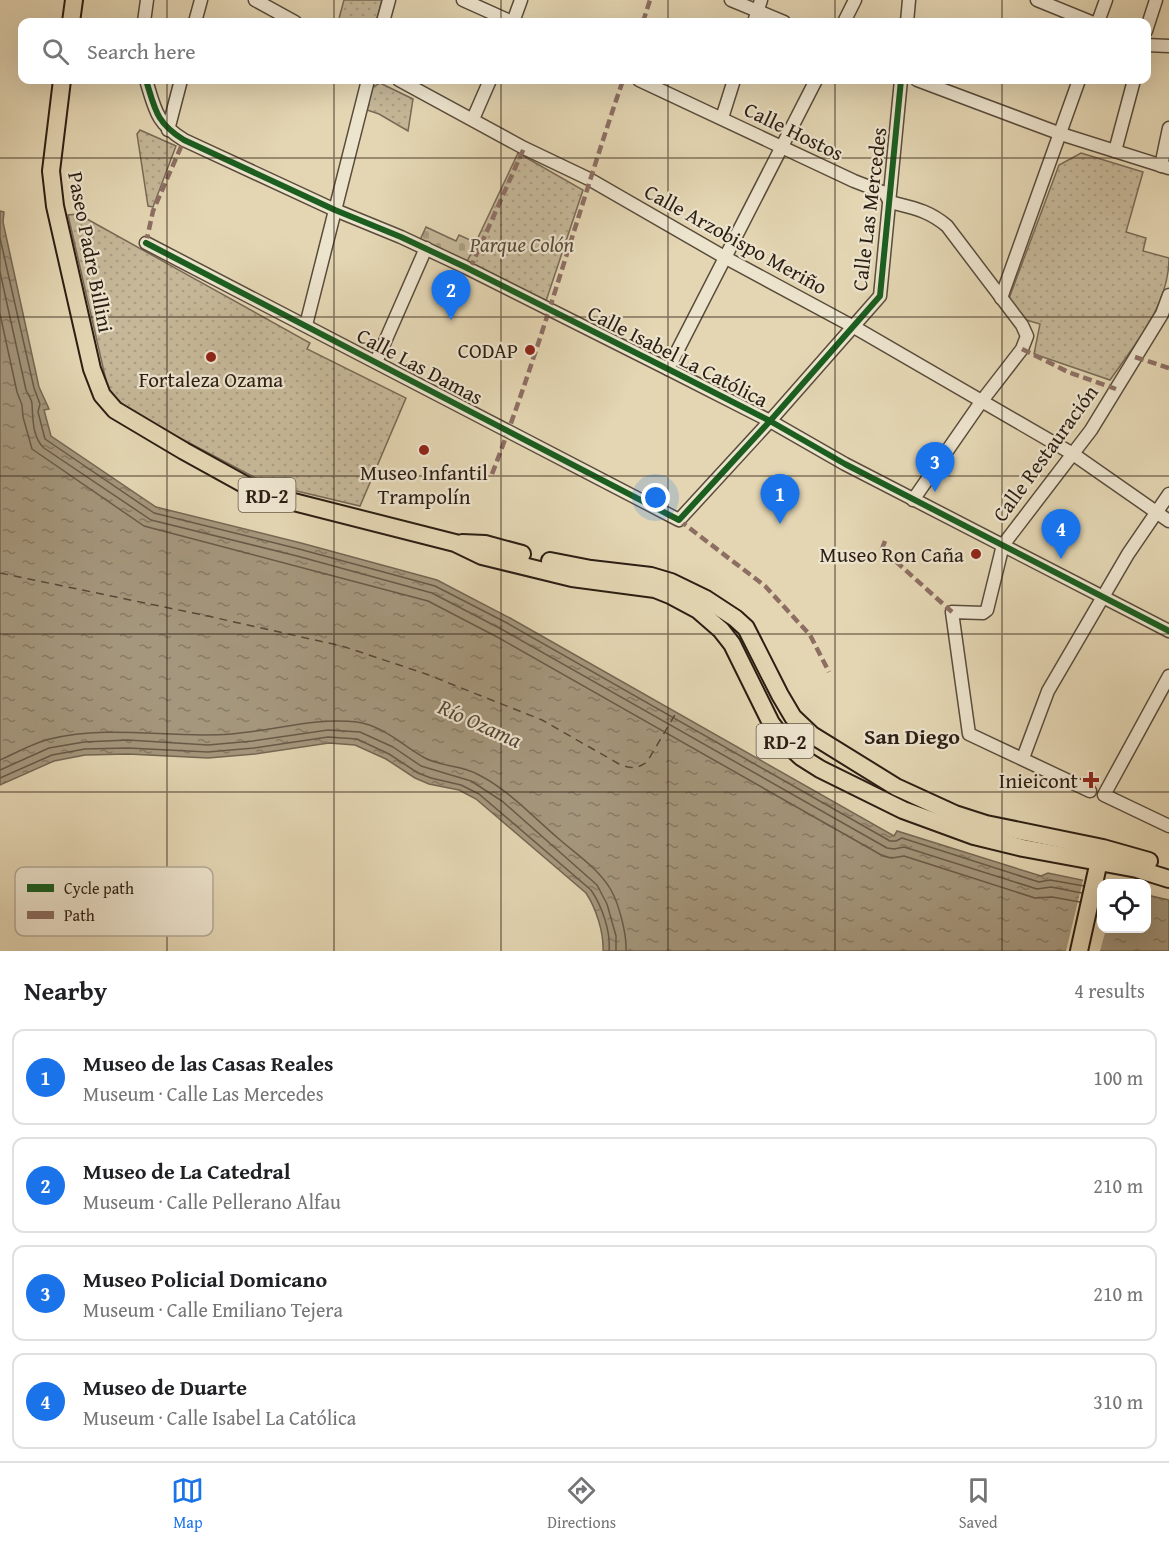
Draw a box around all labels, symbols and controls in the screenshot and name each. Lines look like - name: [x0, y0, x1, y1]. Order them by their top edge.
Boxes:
- search box: [18, 18, 1151, 84]
- icon: search: [39, 35, 72, 68]
- text: Search here: [87, 35, 196, 67]
- street label: Calle Hostos: [739, 94, 849, 168]
- street label: Calle Las Mercedes: [844, 125, 894, 293]
- street label: Paseo Padre Billini: [60, 169, 122, 335]
- street label: Calle Arzobispo Meriño: [639, 176, 833, 302]
- park label: Parque Colón: [469, 229, 575, 260]
- pin: 2: [432, 270, 470, 320]
- street label: Calle Isabel La Católica: [582, 297, 774, 415]
- street label: Calle Las Damas: [351, 320, 489, 412]
- place label: CODAP: [458, 335, 518, 366]
- marker: CODAP: [523, 343, 537, 357]
- marker: Fortaleza Ozama: [204, 350, 218, 364]
- place label: Fortaleza Ozama: [139, 364, 283, 395]
- street label: Calle Restauración: [985, 378, 1105, 528]
- pin: 3: [916, 442, 954, 492]
- marker: Museo Infantil Trampolín: [417, 443, 431, 457]
- place label: Museo Infantil Trampolín: [360, 457, 488, 512]
- pin: 1: [760, 474, 800, 524]
- road number: RD-2: [238, 478, 296, 512]
- your location: [641, 483, 670, 512]
- pin: 4: [1042, 510, 1080, 559]
- place label: Museo Ron Caña: [820, 539, 964, 570]
- marker: Museo Ron Caña: [969, 547, 983, 561]
- water label: Río Ozama: [432, 690, 527, 756]
- district label: San Diego: [864, 720, 960, 752]
- road number: RD-2: [756, 724, 814, 758]
- place label: Inieicont: [999, 765, 1079, 796]
- marker: Inieicont: [1082, 771, 1100, 789]
- legend: [15, 867, 213, 936]
- text: Cycle path: [64, 876, 134, 900]
- map controls: [1097, 879, 1151, 933]
- button: locate: [1097, 879, 1151, 933]
- text: Path: [64, 903, 95, 927]
- text: Nearby: [24, 971, 107, 1010]
- text: 4 results: [1074, 976, 1145, 1005]
- text: Museo de las Casas Reales: [83, 1047, 334, 1079]
- text: 1: [40, 1063, 51, 1092]
- text: 100 m: [1093, 1063, 1143, 1092]
- text: Museum · Calle Las Mercedes: [83, 1079, 324, 1108]
- text: Museo de La Catedral: [83, 1155, 291, 1187]
- text: 2: [40, 1171, 51, 1200]
- text: 210 m: [1093, 1171, 1143, 1200]
- text: Museum · Calle Pellerano Alfau: [83, 1187, 341, 1216]
- text: Museo Policial Domicano: [83, 1263, 327, 1295]
- text: 3: [40, 1279, 51, 1308]
- text: 210 m: [1093, 1279, 1143, 1308]
- text: Museum · Calle Emiliano Tejera: [83, 1295, 343, 1324]
- text: Museo de Duarte: [83, 1371, 247, 1403]
- text: 4: [40, 1387, 51, 1416]
- text: 310 m: [1093, 1387, 1143, 1416]
- text: Museum · Calle Isabel La Católica: [83, 1403, 356, 1432]
- tab: Map: [171, 1474, 204, 1534]
- tab: Directions: [547, 1474, 616, 1534]
- tab: Saved: [959, 1474, 998, 1534]

